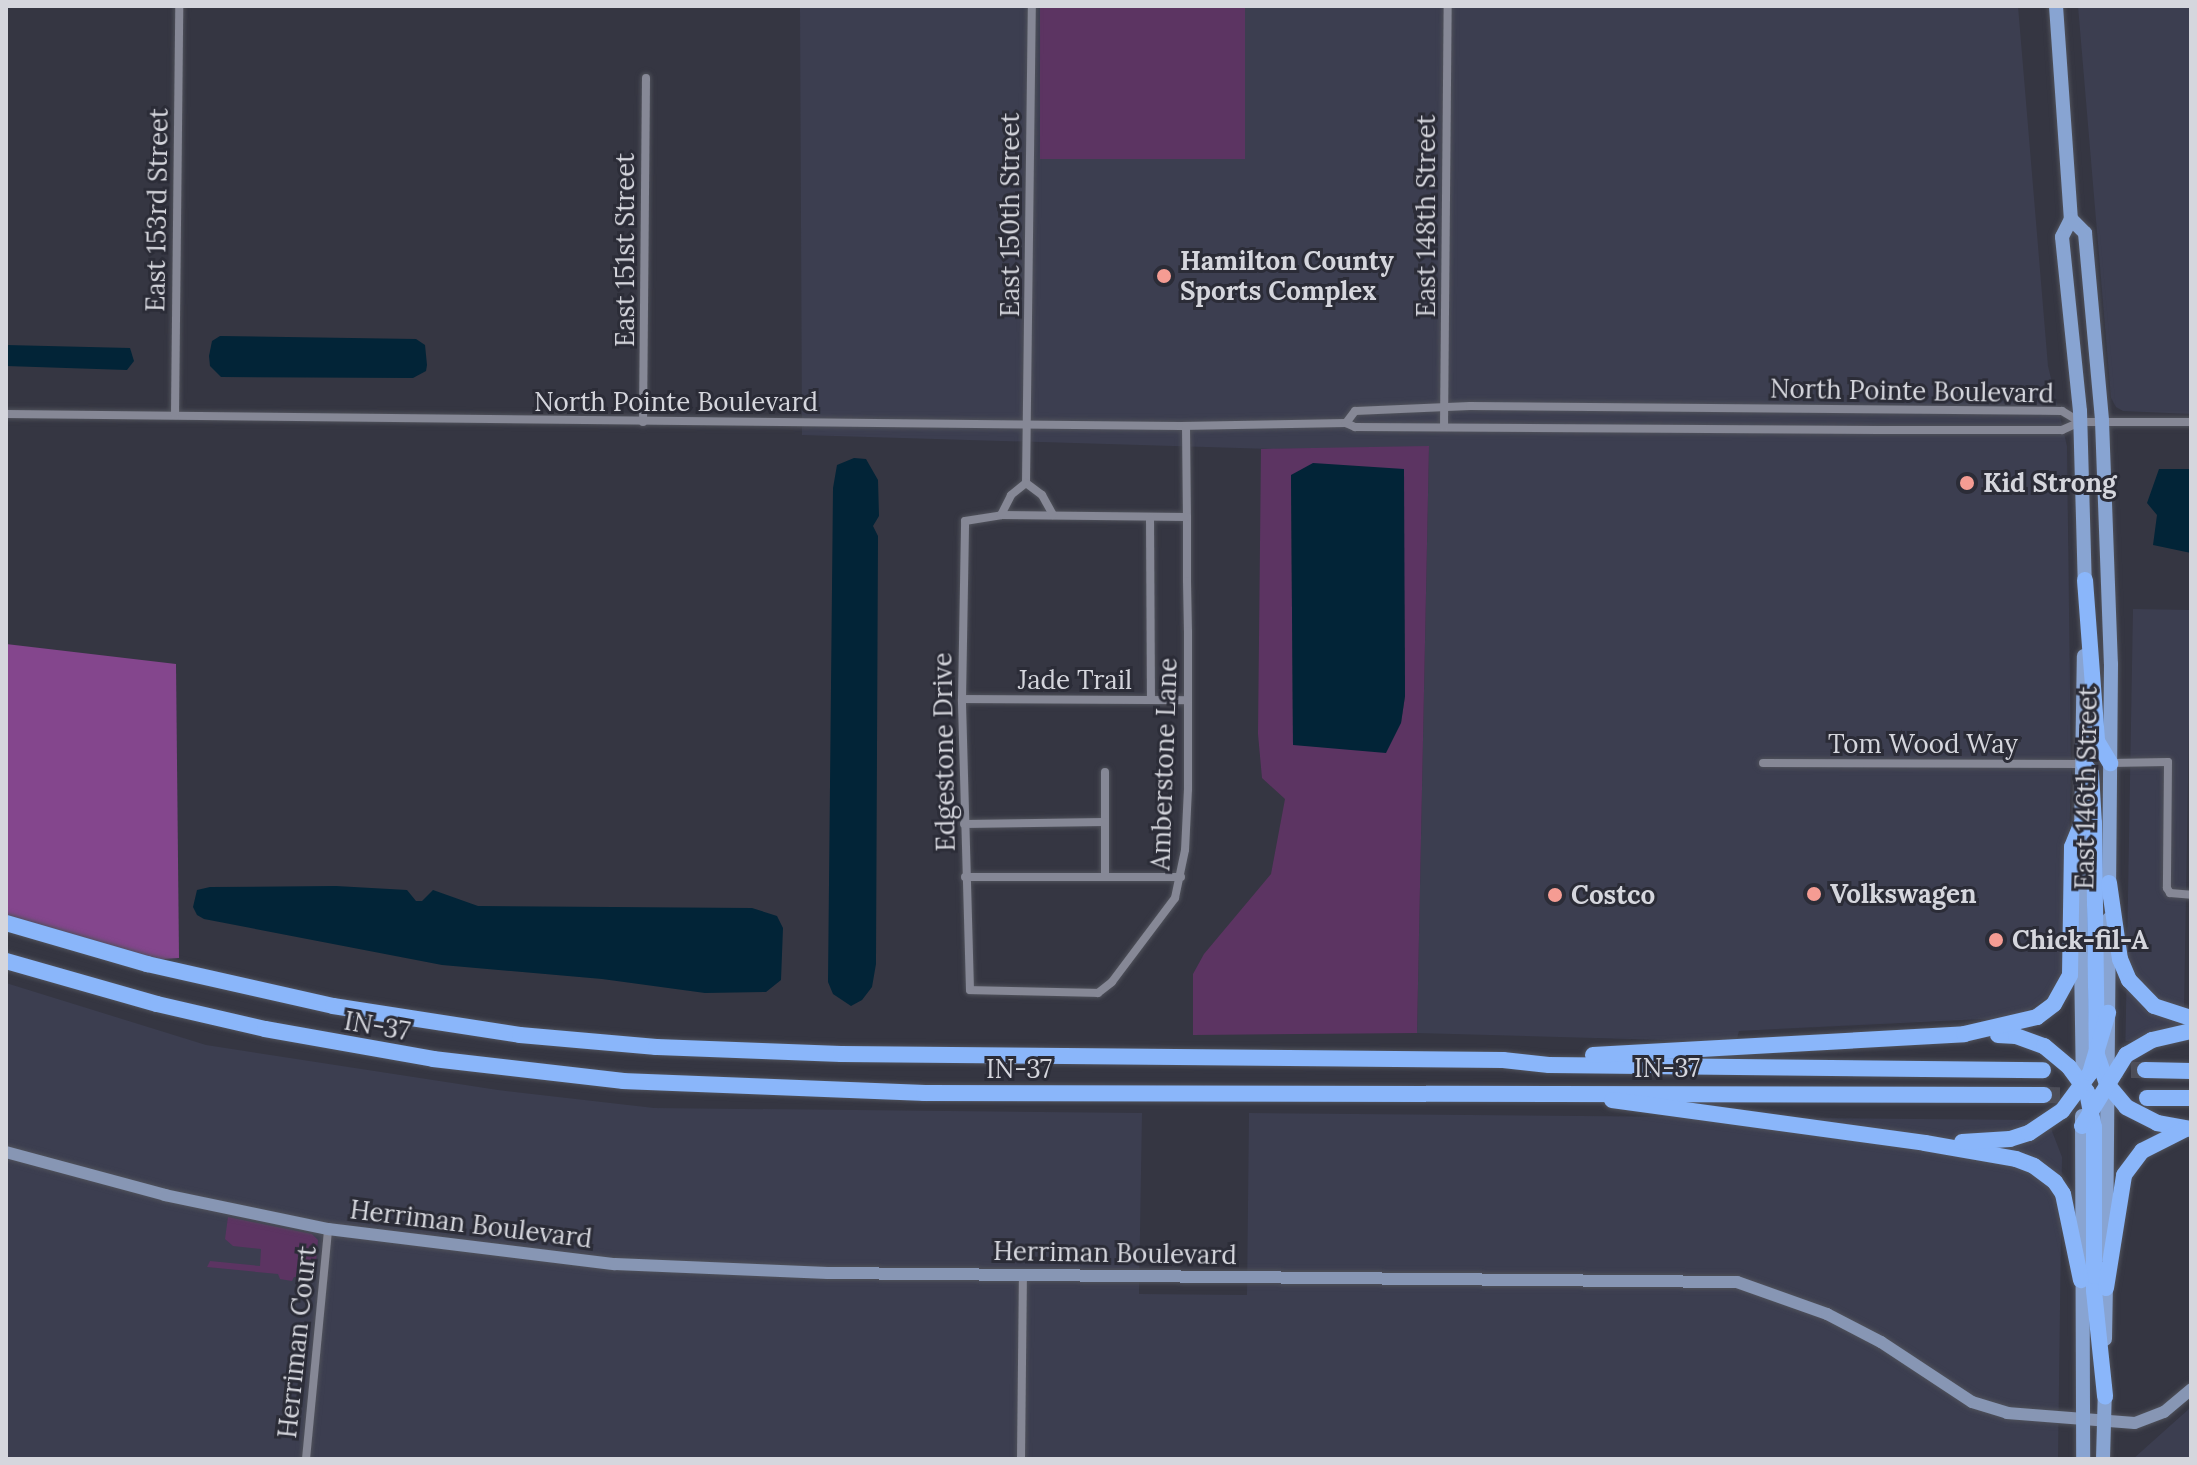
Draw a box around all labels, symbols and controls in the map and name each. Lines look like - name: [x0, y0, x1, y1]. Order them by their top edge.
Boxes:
- street label: East 153rd Street: [140, 108, 174, 312]
- street label: East 150th Street: [994, 113, 1026, 317]
- street label: East 148th Street: [1410, 115, 1442, 317]
- street label: East 151st Street: [609, 153, 641, 347]
- place label: Hamilton County Sports Complex: [1180, 245, 1394, 306]
- marker: Hamilton County Sports Complex: [1155, 267, 1173, 285]
- street label: North Pointe Boulevard: [1770, 373, 2054, 409]
- street label: North Pointe Boulevard: [534, 386, 818, 418]
- place label: Kid Strong: [1983, 467, 2117, 499]
- marker: Kid Strong: [1958, 474, 1976, 492]
- street label: Edgestone Drive: [927, 652, 961, 852]
- street label: Amberstone Lane: [1145, 657, 1183, 871]
- street label: Jade Trail: [1018, 664, 1132, 696]
- street label: East 146th Street: [2069, 686, 2103, 890]
- street label: Tom Wood Way: [1828, 728, 2018, 760]
- place label: Volkswagen: [1830, 878, 1977, 910]
- place label: Costco: [1571, 879, 1655, 911]
- marker: Volkswagen: [1805, 885, 1823, 903]
- marker: Costco: [1546, 886, 1564, 904]
- place label: Chick-fil-A: [2012, 924, 2149, 956]
- marker: Chick-fil-A: [1987, 931, 2005, 949]
- street label: IN-37: [342, 1005, 412, 1047]
- street label: IN-37: [1634, 1052, 1700, 1084]
- street label: IN-37: [986, 1053, 1052, 1085]
- street label: Herriman Boulevard: [348, 1194, 594, 1254]
- street label: Herriman Boulevard: [993, 1235, 1237, 1271]
- street label: Herriman Court: [271, 1244, 323, 1440]

